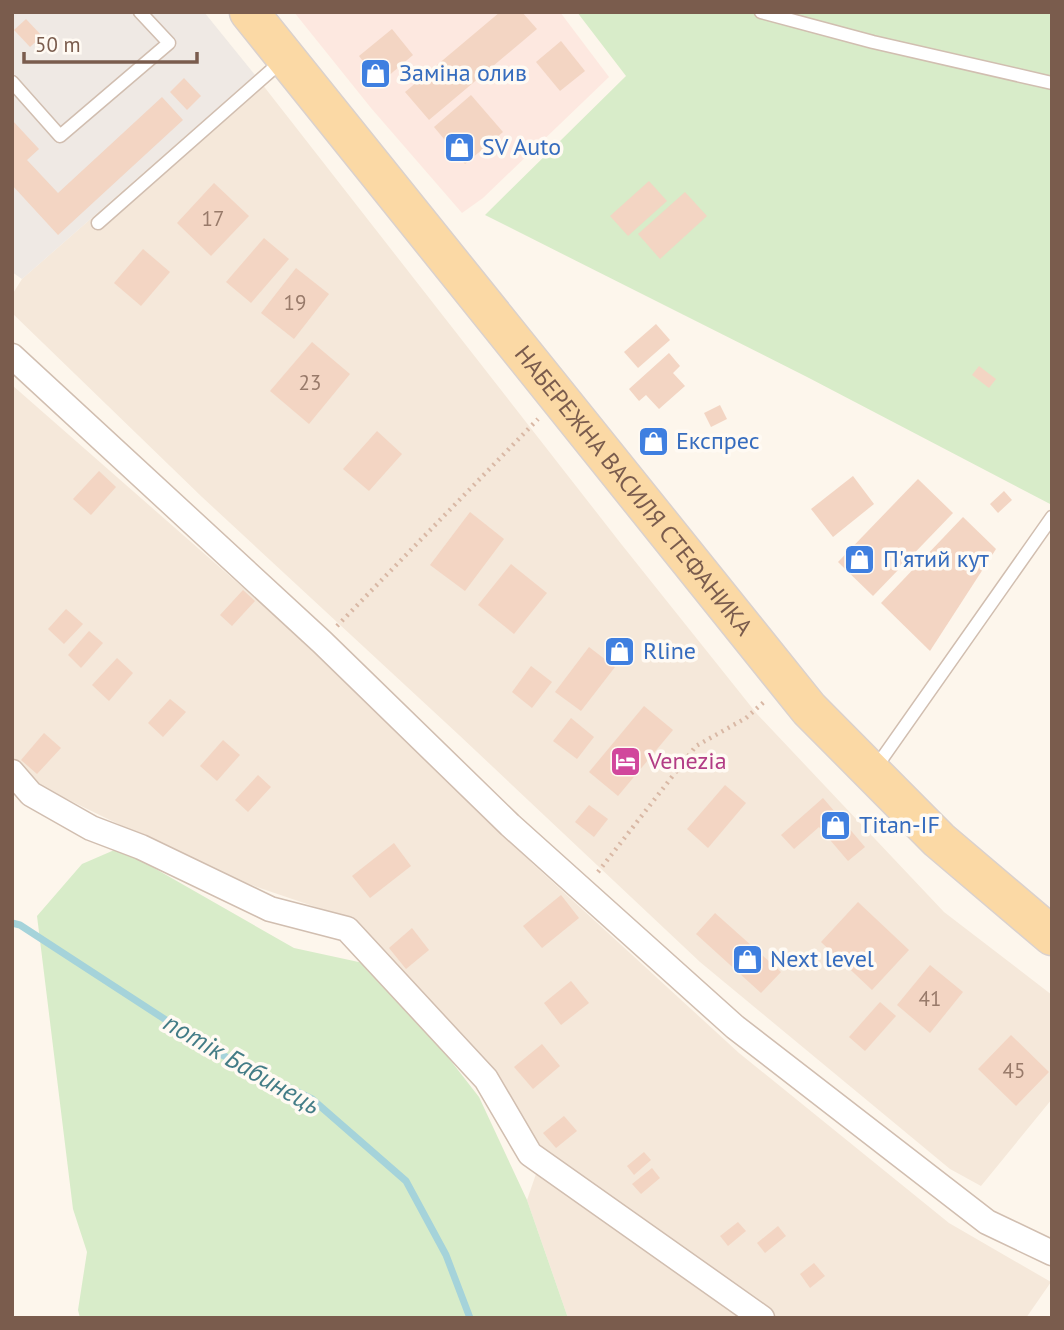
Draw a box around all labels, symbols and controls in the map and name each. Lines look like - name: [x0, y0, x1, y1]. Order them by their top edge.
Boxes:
- scale bar: [24, 21, 198, 65]
- text: 50 m: [35, 31, 81, 58]
- shop icon: Заміна олив: [359, 56, 393, 90]
- place label: Заміна олив: [399, 57, 527, 88]
- shop icon: SV Auto: [442, 130, 476, 164]
- place label: SV Auto: [482, 131, 561, 162]
- house number: 17: [202, 205, 224, 232]
- house number: 19: [284, 289, 306, 316]
- street label: НАБЕРЕЖНА ВАСИЛЯ СТЕФАНИКА: [508, 339, 760, 642]
- house number: 23: [299, 369, 321, 396]
- shop icon: Експрес: [636, 424, 670, 458]
- place label: Експрес: [676, 425, 760, 456]
- shop icon: П'ятий кут: [843, 542, 877, 576]
- place label: П'ятий кут: [883, 543, 989, 574]
- shop icon: Rline: [603, 634, 637, 668]
- place label: Rline: [643, 635, 696, 666]
- hotel icon: Venezia: [608, 744, 642, 778]
- place label: Venezia: [647, 745, 727, 776]
- shop icon: Titan-IF: [819, 808, 853, 842]
- place label: Titan-IF: [859, 809, 940, 840]
- shop icon: Next level: [730, 942, 764, 976]
- place label: Next level: [770, 943, 874, 974]
- house number: 41: [919, 985, 941, 1012]
- water label: потік Бабинець: [158, 1006, 326, 1122]
- house number: 45: [1003, 1057, 1025, 1084]

